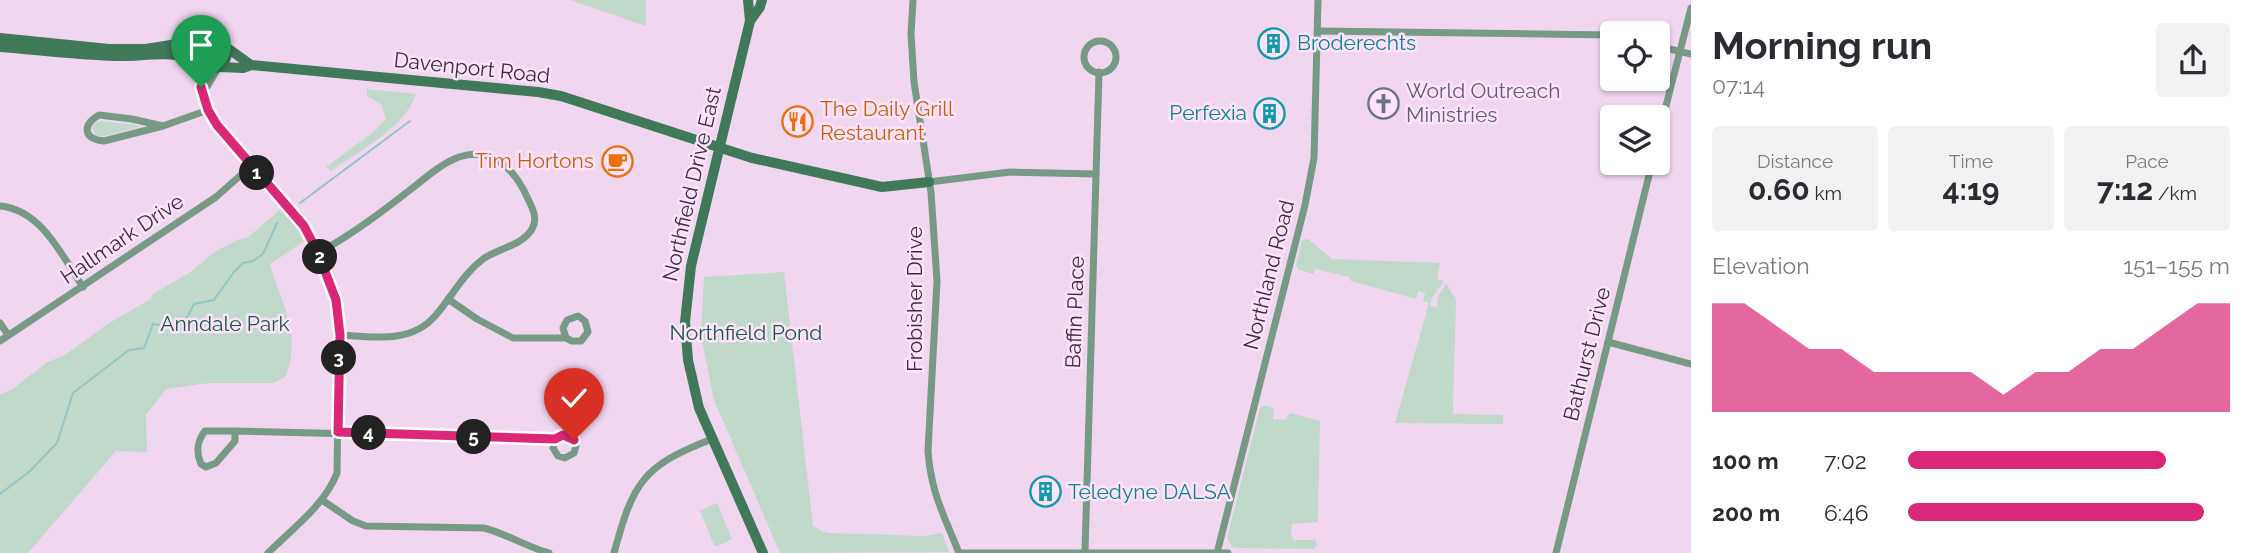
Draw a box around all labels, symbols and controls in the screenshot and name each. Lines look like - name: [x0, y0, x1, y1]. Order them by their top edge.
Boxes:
- pin: [171, 15, 231, 87]
- map controls: [1600, 21, 1670, 175]
- button: locate: [1600, 21, 1670, 91]
- text: Morning run: [1712, 23, 1932, 68]
- button: share: [2156, 23, 2230, 97]
- icon: arrive: [182, 26, 220, 64]
- building icon: Broderechts: [1257, 26, 1291, 60]
- place label: Broderechts: [1297, 30, 1416, 55]
- street label: Davenport Road: [393, 47, 551, 88]
- text: 07:14: [1712, 72, 1765, 99]
- place label: World Outreach Ministries: [1406, 78, 1560, 127]
- street label: Northfield Drive East: [657, 84, 726, 284]
- church icon: World Outreach Ministries: [1366, 86, 1400, 120]
- place label: The Daily Grill Restaurant: [820, 96, 954, 145]
- building icon: Perfexia: [1253, 96, 1287, 130]
- place label: Perfexia: [1169, 100, 1247, 125]
- restaurant icon: The Daily Grill Restaurant: [780, 104, 814, 138]
- button: layers: [1600, 105, 1670, 175]
- cafe icon: Tim Hortons: [600, 144, 634, 178]
- place label: Tim Hortons: [475, 148, 594, 173]
- text: Distance: [1757, 150, 1833, 172]
- text: Time: [1949, 150, 1993, 172]
- text: Pace: [2125, 150, 2169, 172]
- pin: 1: [240, 156, 274, 190]
- text: 1: [252, 161, 261, 183]
- text: 0.60: [1748, 172, 1810, 207]
- text: 4:19: [1942, 172, 2000, 207]
- text: 7:12: [2097, 172, 2153, 207]
- text: km: [1810, 182, 1842, 204]
- text: /km: [2153, 182, 2197, 204]
- street label: Hallmark Drive: [55, 188, 188, 289]
- street label: Northland Road: [1238, 197, 1299, 352]
- street label: Frobisher Drive: [902, 226, 927, 372]
- pin: 2: [302, 240, 338, 274]
- text: 2: [314, 245, 325, 267]
- text: Elevation: [1712, 252, 1810, 279]
- text: 151–155 m: [2123, 252, 2230, 279]
- street label: Baffin Place: [1060, 255, 1089, 369]
- street label: Bathurst Drive: [1558, 284, 1615, 423]
- park label: Anndale Park: [160, 311, 290, 336]
- park label: Northfield Pond: [670, 320, 822, 345]
- pin: 3: [322, 340, 356, 376]
- text: 3: [333, 346, 344, 368]
- pin: [544, 368, 604, 440]
- icon: check: [555, 379, 593, 417]
- pin: 4: [352, 416, 386, 450]
- pin: 5: [456, 420, 491, 454]
- text: 4: [363, 421, 374, 443]
- text: 5: [468, 425, 479, 447]
- text: 100 m: [1712, 447, 1779, 474]
- text: 7:02: [1824, 447, 1867, 474]
- building icon: Teledyne DALSA: [1028, 475, 1062, 509]
- place label: Teledyne DALSA: [1068, 479, 1231, 504]
- text: 200 m: [1712, 499, 1780, 526]
- text: 6:46: [1824, 499, 1869, 526]

